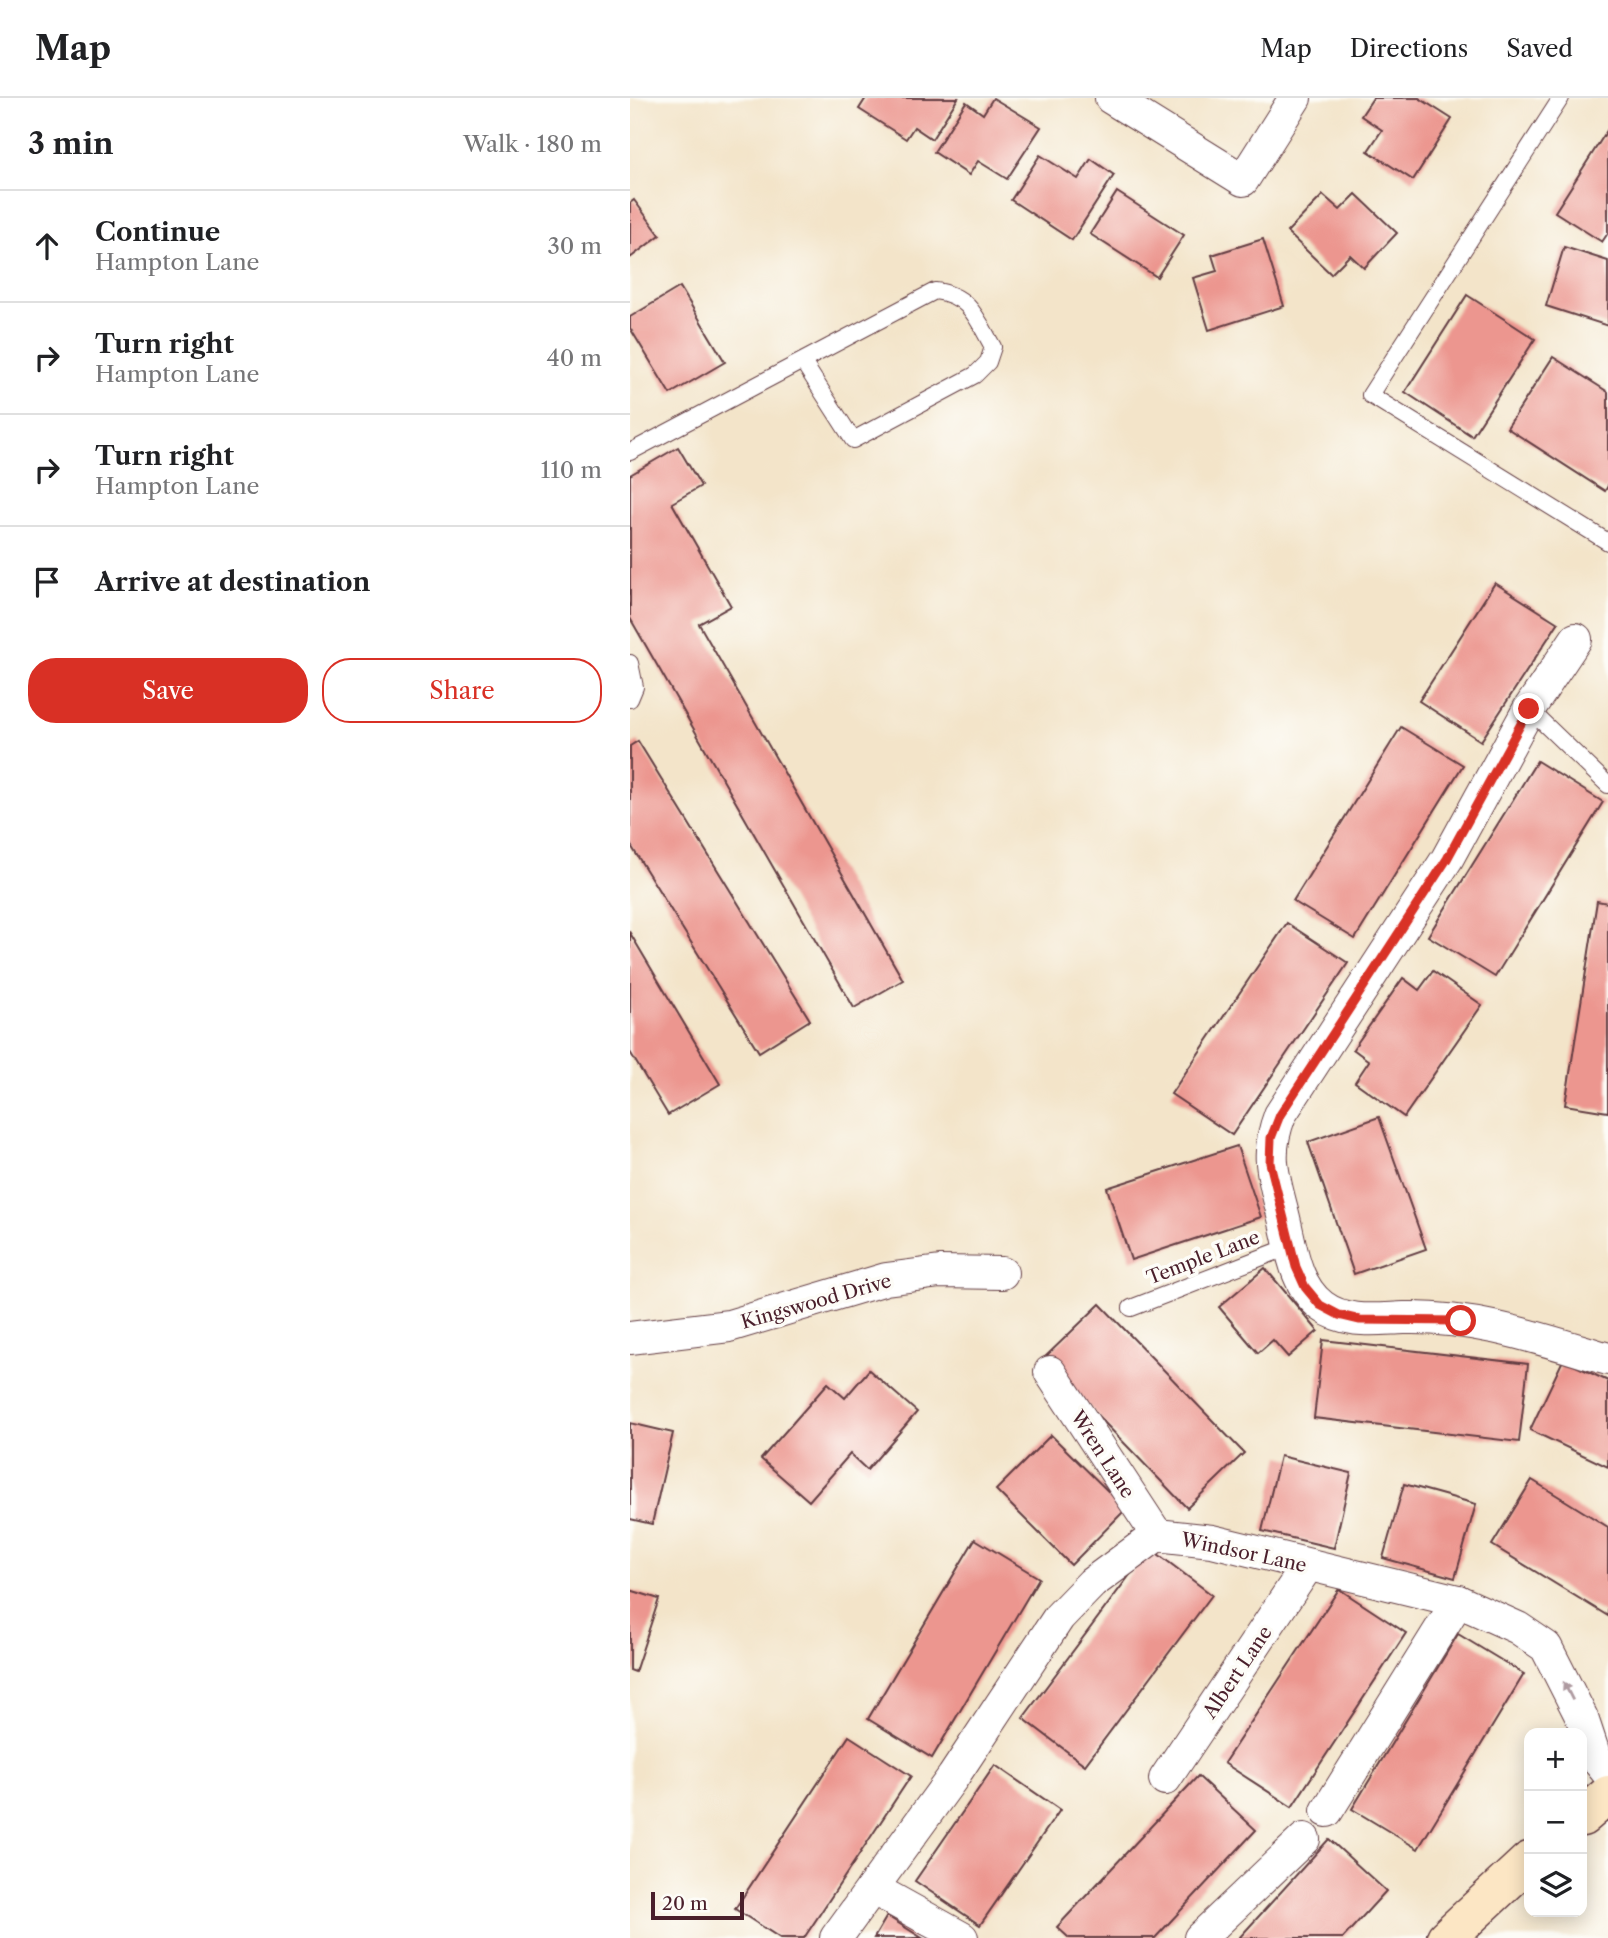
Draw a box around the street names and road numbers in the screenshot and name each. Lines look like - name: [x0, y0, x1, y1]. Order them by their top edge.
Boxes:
- street label: Temple Lane: [1144, 1225, 1263, 1289]
- street label: Kingswood Drive: [738, 1269, 894, 1334]
- street label: Wren Lane: [1065, 1405, 1139, 1502]
- street label: Windsor Lane: [1178, 1528, 1309, 1577]
- street label: Albert Lane: [1198, 1622, 1277, 1724]

